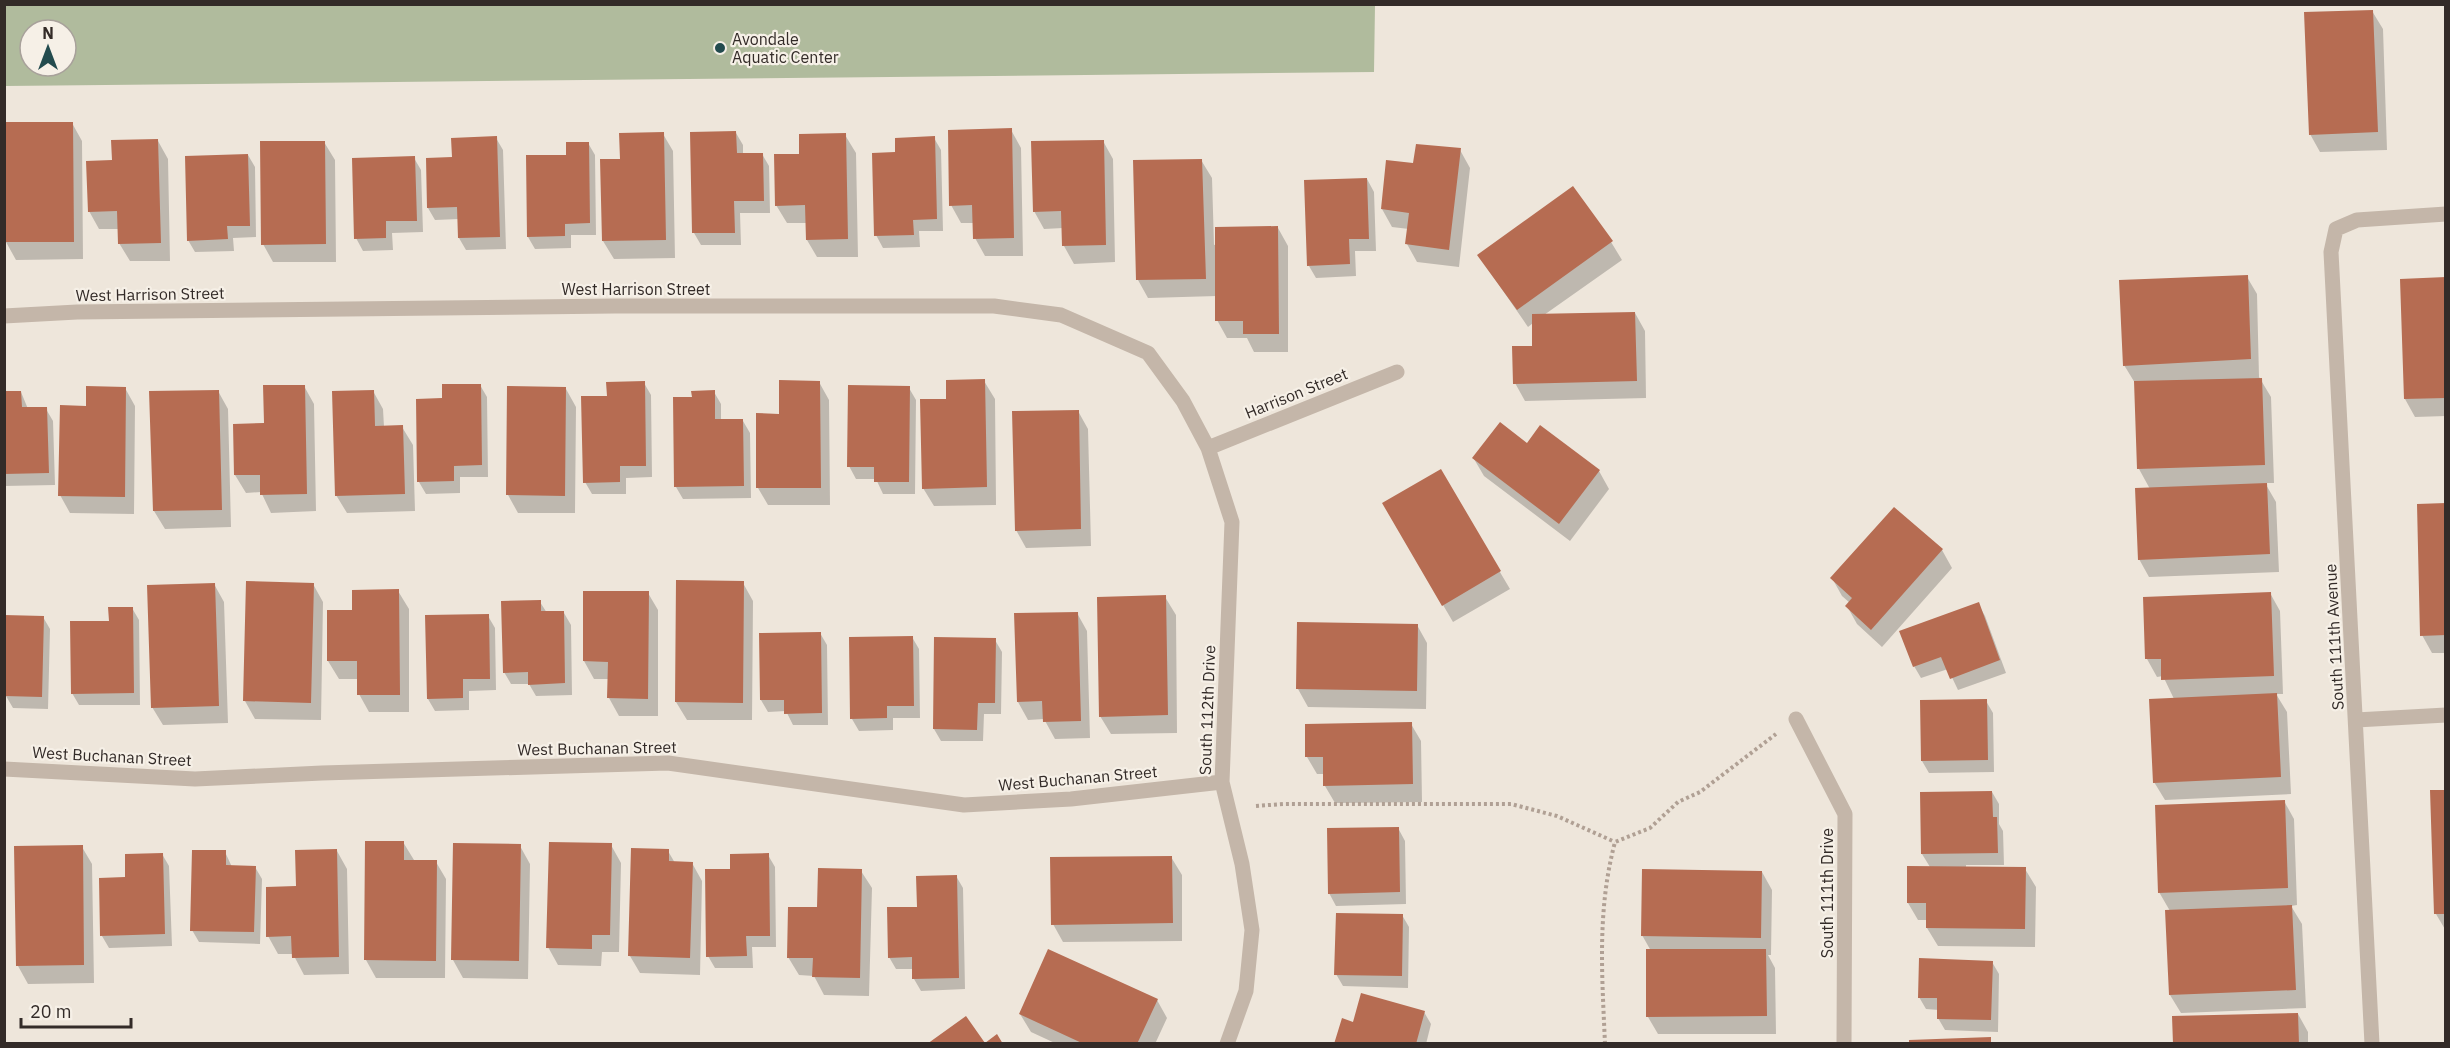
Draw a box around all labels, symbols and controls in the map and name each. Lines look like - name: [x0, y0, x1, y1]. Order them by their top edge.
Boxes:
- north arrow: [18, 18, 78, 78]
- text: N: [42, 23, 54, 43]
- place label: Avondale Aquatic Center: [732, 29, 839, 67]
- marker: Avondale Aquatic Center: [713, 41, 727, 55]
- street label: West Harrison Street: [562, 279, 710, 299]
- street label: West Harrison Street: [75, 283, 225, 305]
- street label: Harrison Street: [1242, 363, 1350, 423]
- street label: South 111th Avenue: [2320, 563, 2348, 711]
- street label: South 112th Drive: [1195, 644, 1219, 775]
- street label: West Buchanan Street: [517, 737, 677, 759]
- street label: West Buchanan Street: [32, 742, 192, 770]
- street label: West Buchanan Street: [998, 761, 1158, 795]
- street label: South 111th Drive: [1817, 828, 1837, 958]
- scale bar: [21, 991, 130, 1029]
- text: 20 m: [30, 1000, 72, 1023]

